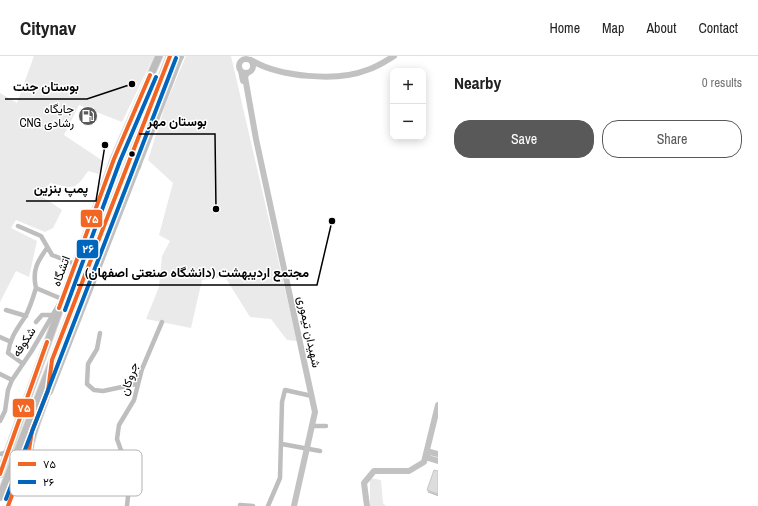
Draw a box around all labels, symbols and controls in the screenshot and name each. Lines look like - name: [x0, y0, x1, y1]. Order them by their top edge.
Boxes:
- text: Citynav: [20, 15, 76, 41]
- text: Home: [549, 19, 580, 37]
- text: Map: [602, 19, 624, 37]
- text: About: [646, 19, 676, 37]
- text: Contact: [698, 19, 738, 37]
- map controls: [390, 68, 426, 140]
- button: +: [390, 68, 426, 104]
- text: Nearby: [454, 71, 501, 94]
- callout: بوستان جنت: [5, 74, 87, 99]
- text: 0 results: [702, 74, 742, 91]
- text: بوستان جنت: [13, 78, 79, 95]
- place label: جایگاه CNG رشادی: [19, 101, 74, 131]
- button: −: [390, 104, 426, 140]
- fuel station icon: جایگاه CNG رشادی: [77, 105, 99, 127]
- callout: بوستان مهر: [139, 109, 215, 134]
- text: بوستان مهر: [146, 113, 207, 130]
- button: Save: [454, 120, 594, 158]
- button: Share: [602, 120, 742, 158]
- unlabelled marker: [127, 149, 137, 159]
- callout: پمپ بنزین: [26, 176, 96, 201]
- text: پمپ بنزین: [34, 180, 88, 198]
- line badge: ۷۵: [80, 209, 103, 228]
- text: ۷۵: [85, 212, 99, 226]
- line badge: ۲۶: [76, 239, 99, 259]
- text: ۲۶: [82, 242, 94, 256]
- street label: اتشگاه: [48, 253, 74, 289]
- callout: مجتمع اردیبهشت (دانشگاه صنعتی اصفهان): [77, 260, 317, 285]
- text: مجتمع اردیبهشت (دانشگاه صنعتی اصفهان): [85, 264, 309, 282]
- street label: شهیدان تیموری: [294, 295, 324, 369]
- street label: شکوفه: [8, 324, 40, 360]
- street label: جروکان: [116, 360, 142, 398]
- line badge: ۷۵: [12, 398, 35, 418]
- text: ۷۵: [17, 401, 31, 415]
- legend: [10, 450, 142, 496]
- text: ۷۵: [43, 457, 56, 471]
- text: ۲۶: [43, 475, 54, 489]

